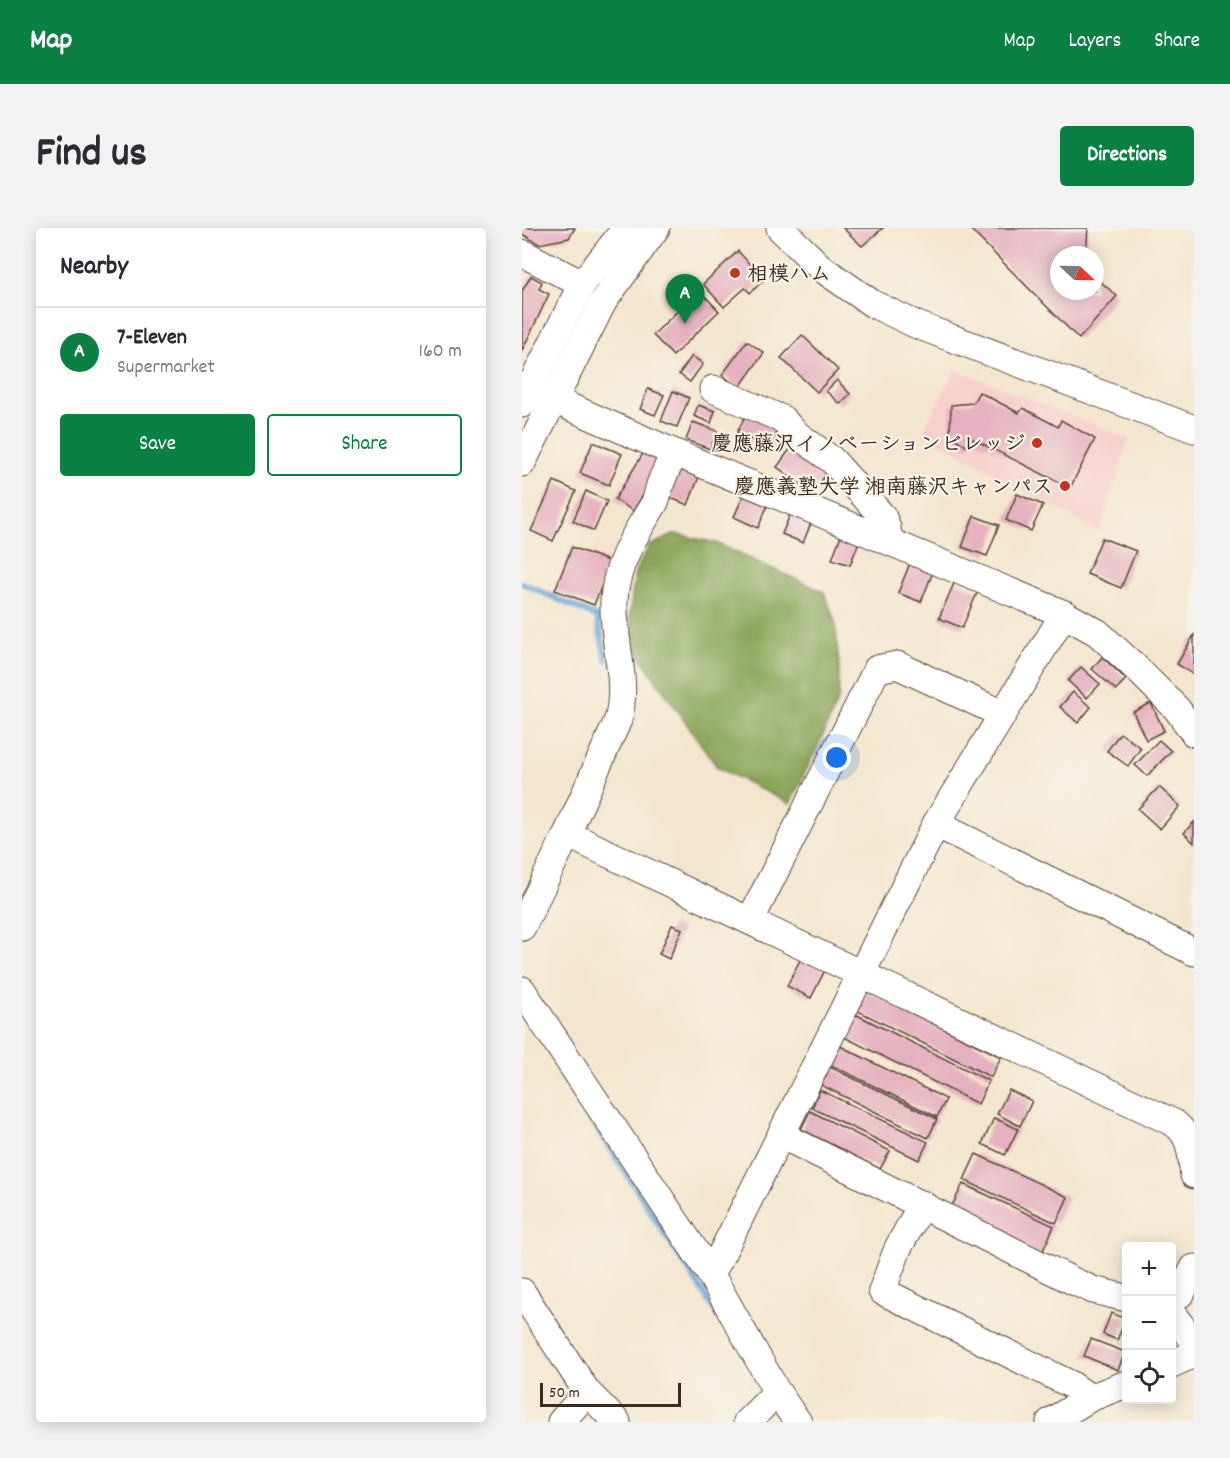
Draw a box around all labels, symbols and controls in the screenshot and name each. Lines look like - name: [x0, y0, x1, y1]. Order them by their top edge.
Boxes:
- text: Map: [30, 22, 72, 62]
- text: Map: [1004, 27, 1035, 57]
- text: Layers: [1068, 27, 1121, 57]
- text: Share: [1154, 27, 1200, 57]
- text: Find us: [36, 126, 147, 186]
- button: Directions: [1060, 126, 1194, 186]
- north arrow: [1050, 246, 1104, 300]
- text: Nearby: [60, 249, 128, 286]
- place label: 相模ハム: [747, 261, 831, 291]
- marker: 相模ハム: [728, 266, 742, 280]
- pin: A: [666, 274, 704, 324]
- text: 7-Eleven: [117, 323, 187, 354]
- text: A: [74, 338, 85, 366]
- text: 160 m: [419, 338, 462, 366]
- text: Supermarket: [117, 354, 215, 382]
- button: Save: [60, 414, 255, 476]
- button: Share: [267, 414, 462, 476]
- place label: 慶應藤沢イノベーションビレッジ: [711, 431, 1025, 461]
- marker: 慶應藤沢イノベーションビレッジ: [1030, 436, 1044, 450]
- place label: 慶應義塾大学 湘南藤沢キャンパス: [734, 474, 1053, 504]
- marker: 慶應義塾大学 湘南藤沢キャンパス: [1058, 479, 1072, 493]
- your location: [822, 743, 851, 772]
- map controls: [1122, 1242, 1176, 1404]
- button: +: [1122, 1242, 1176, 1296]
- button: −: [1122, 1296, 1176, 1350]
- button: locate: [1122, 1350, 1176, 1404]
- scale bar: [540, 1380, 681, 1408]
- text: 50 m: [549, 1382, 580, 1405]

